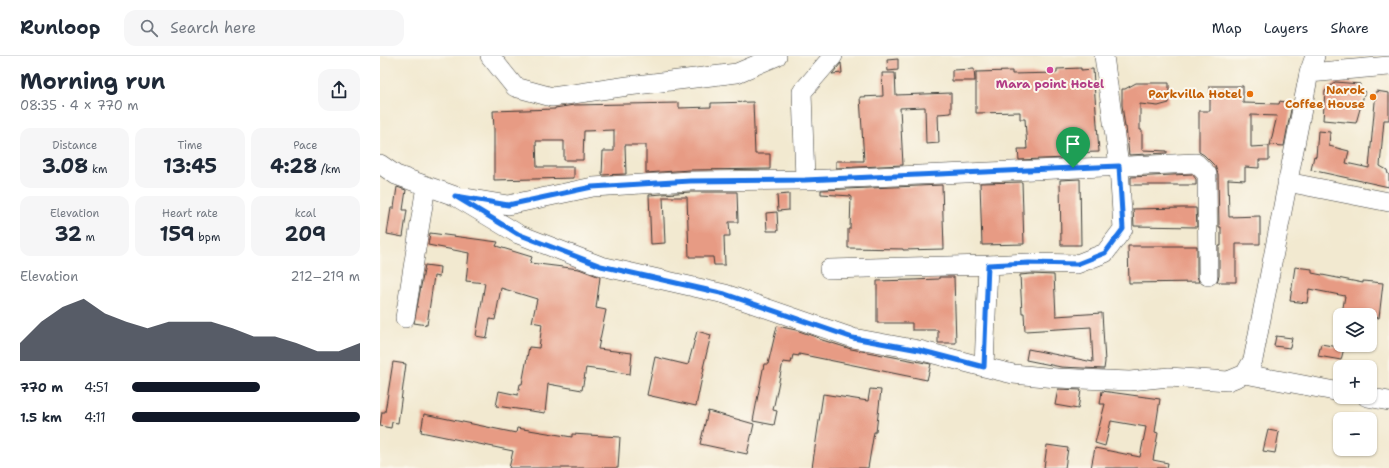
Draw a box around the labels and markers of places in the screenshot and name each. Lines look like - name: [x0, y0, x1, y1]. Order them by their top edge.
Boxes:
- marker: Mara point Hotel: [1045, 65, 1055, 75]
- place label: Mara point Hotel: [996, 76, 1104, 92]
- place label: Narok Coffee House: [1285, 82, 1365, 112]
- place label: Parkvilla Hotel: [1148, 86, 1242, 102]
- marker: Parkvilla Hotel: [1245, 89, 1255, 99]
- marker: Narok Coffee House: [1368, 92, 1378, 102]
- pin: [1056, 127, 1090, 168]

